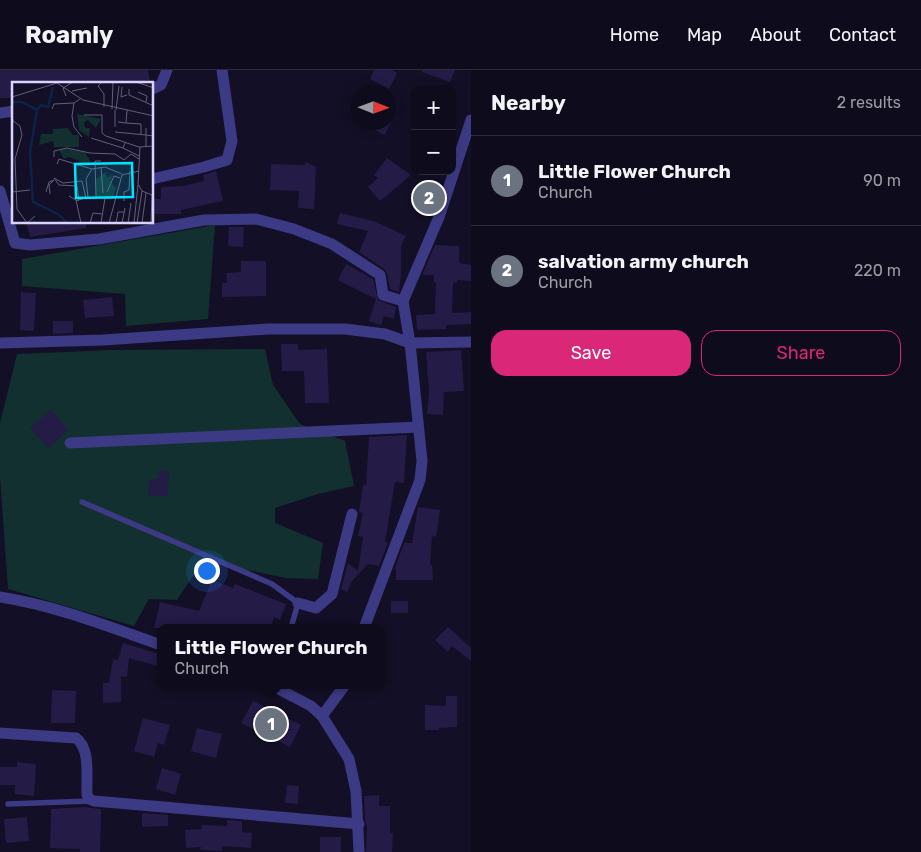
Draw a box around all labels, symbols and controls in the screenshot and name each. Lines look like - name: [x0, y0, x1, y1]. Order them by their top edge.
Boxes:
- text: Roamly: [25, 21, 113, 49]
- text: Home: [610, 24, 659, 46]
- text: Map: [687, 24, 722, 46]
- text: About: [750, 24, 801, 46]
- text: Contact: [829, 24, 896, 46]
- inset map: [12, 82, 154, 224]
- north arrow: [351, 85, 396, 130]
- map controls: [411, 85, 456, 175]
- button: +: [411, 85, 456, 130]
- text: Nearby: [491, 90, 566, 115]
- text: 2 results: [837, 93, 901, 112]
- button: −: [411, 130, 456, 175]
- text: Little Flower Church: [538, 160, 731, 183]
- text: 1: [503, 171, 511, 190]
- text: 90 m: [863, 171, 901, 190]
- pin: 2: [413, 179, 445, 217]
- text: Church: [538, 183, 593, 202]
- text: salvation army church: [538, 250, 749, 273]
- text: 2: [502, 261, 512, 280]
- text: 220 m: [854, 261, 901, 280]
- text: Church: [538, 273, 593, 292]
- button: Save: [491, 330, 691, 376]
- button: Share: [701, 330, 901, 376]
- your location: [194, 558, 220, 584]
- popup: [157, 624, 385, 689]
- text: Little Flower Church: [175, 636, 367, 659]
- text: Church: [175, 659, 229, 678]
- pin: 1: [255, 705, 287, 743]

